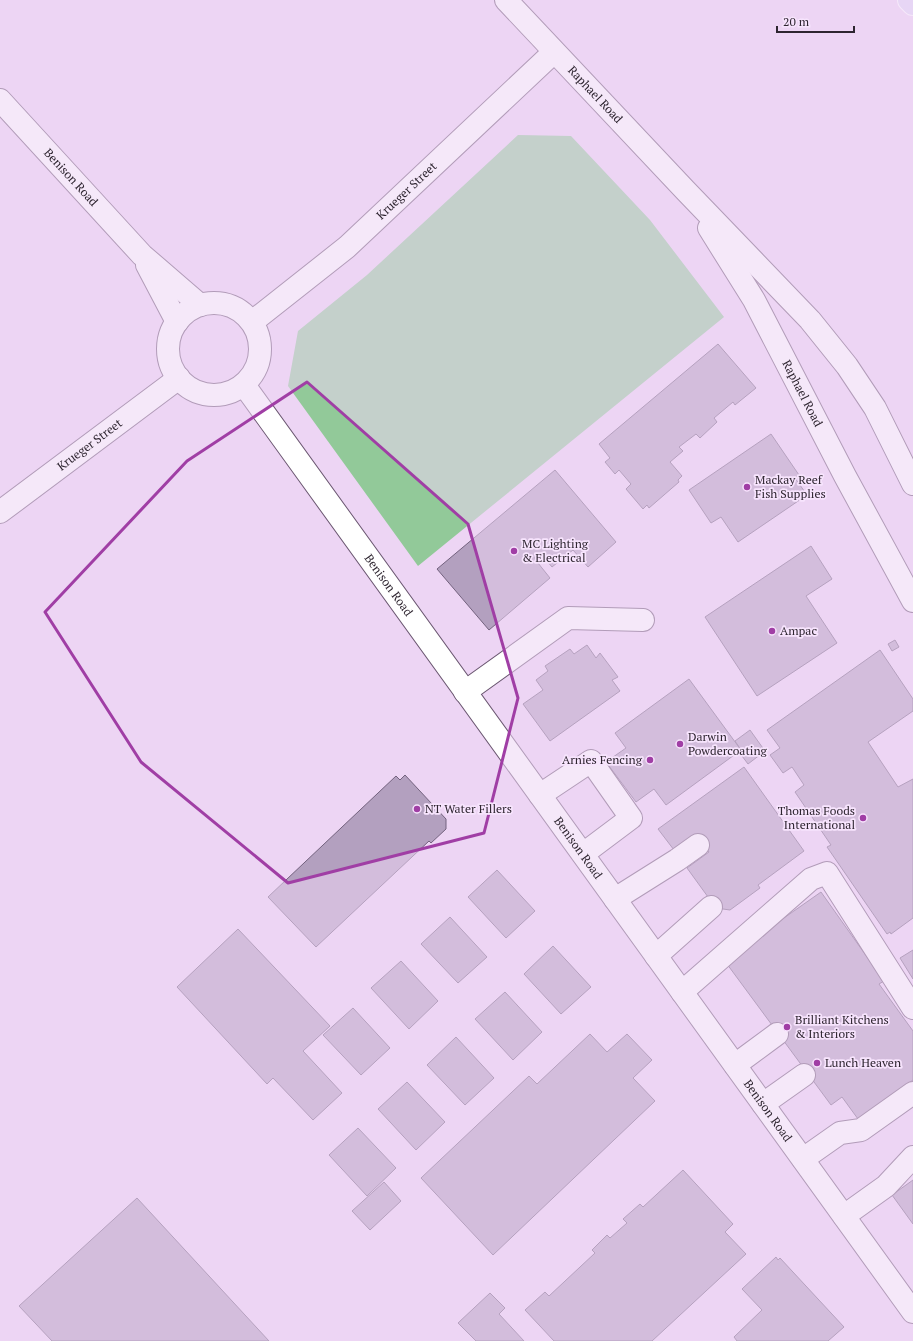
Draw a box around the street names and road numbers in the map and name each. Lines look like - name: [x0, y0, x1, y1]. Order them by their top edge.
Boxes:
- street label: Raphael Road: [565, 63, 626, 126]
- street label: Benison Road: [41, 145, 102, 209]
- street label: Krueger Street: [373, 158, 440, 222]
- street label: Raphael Road: [779, 357, 826, 429]
- street label: Krueger Street: [54, 415, 125, 474]
- street label: Benison Road: [362, 551, 417, 619]
- street label: Benison Road: [551, 814, 606, 882]
- street label: Benison Road: [741, 1077, 796, 1145]

